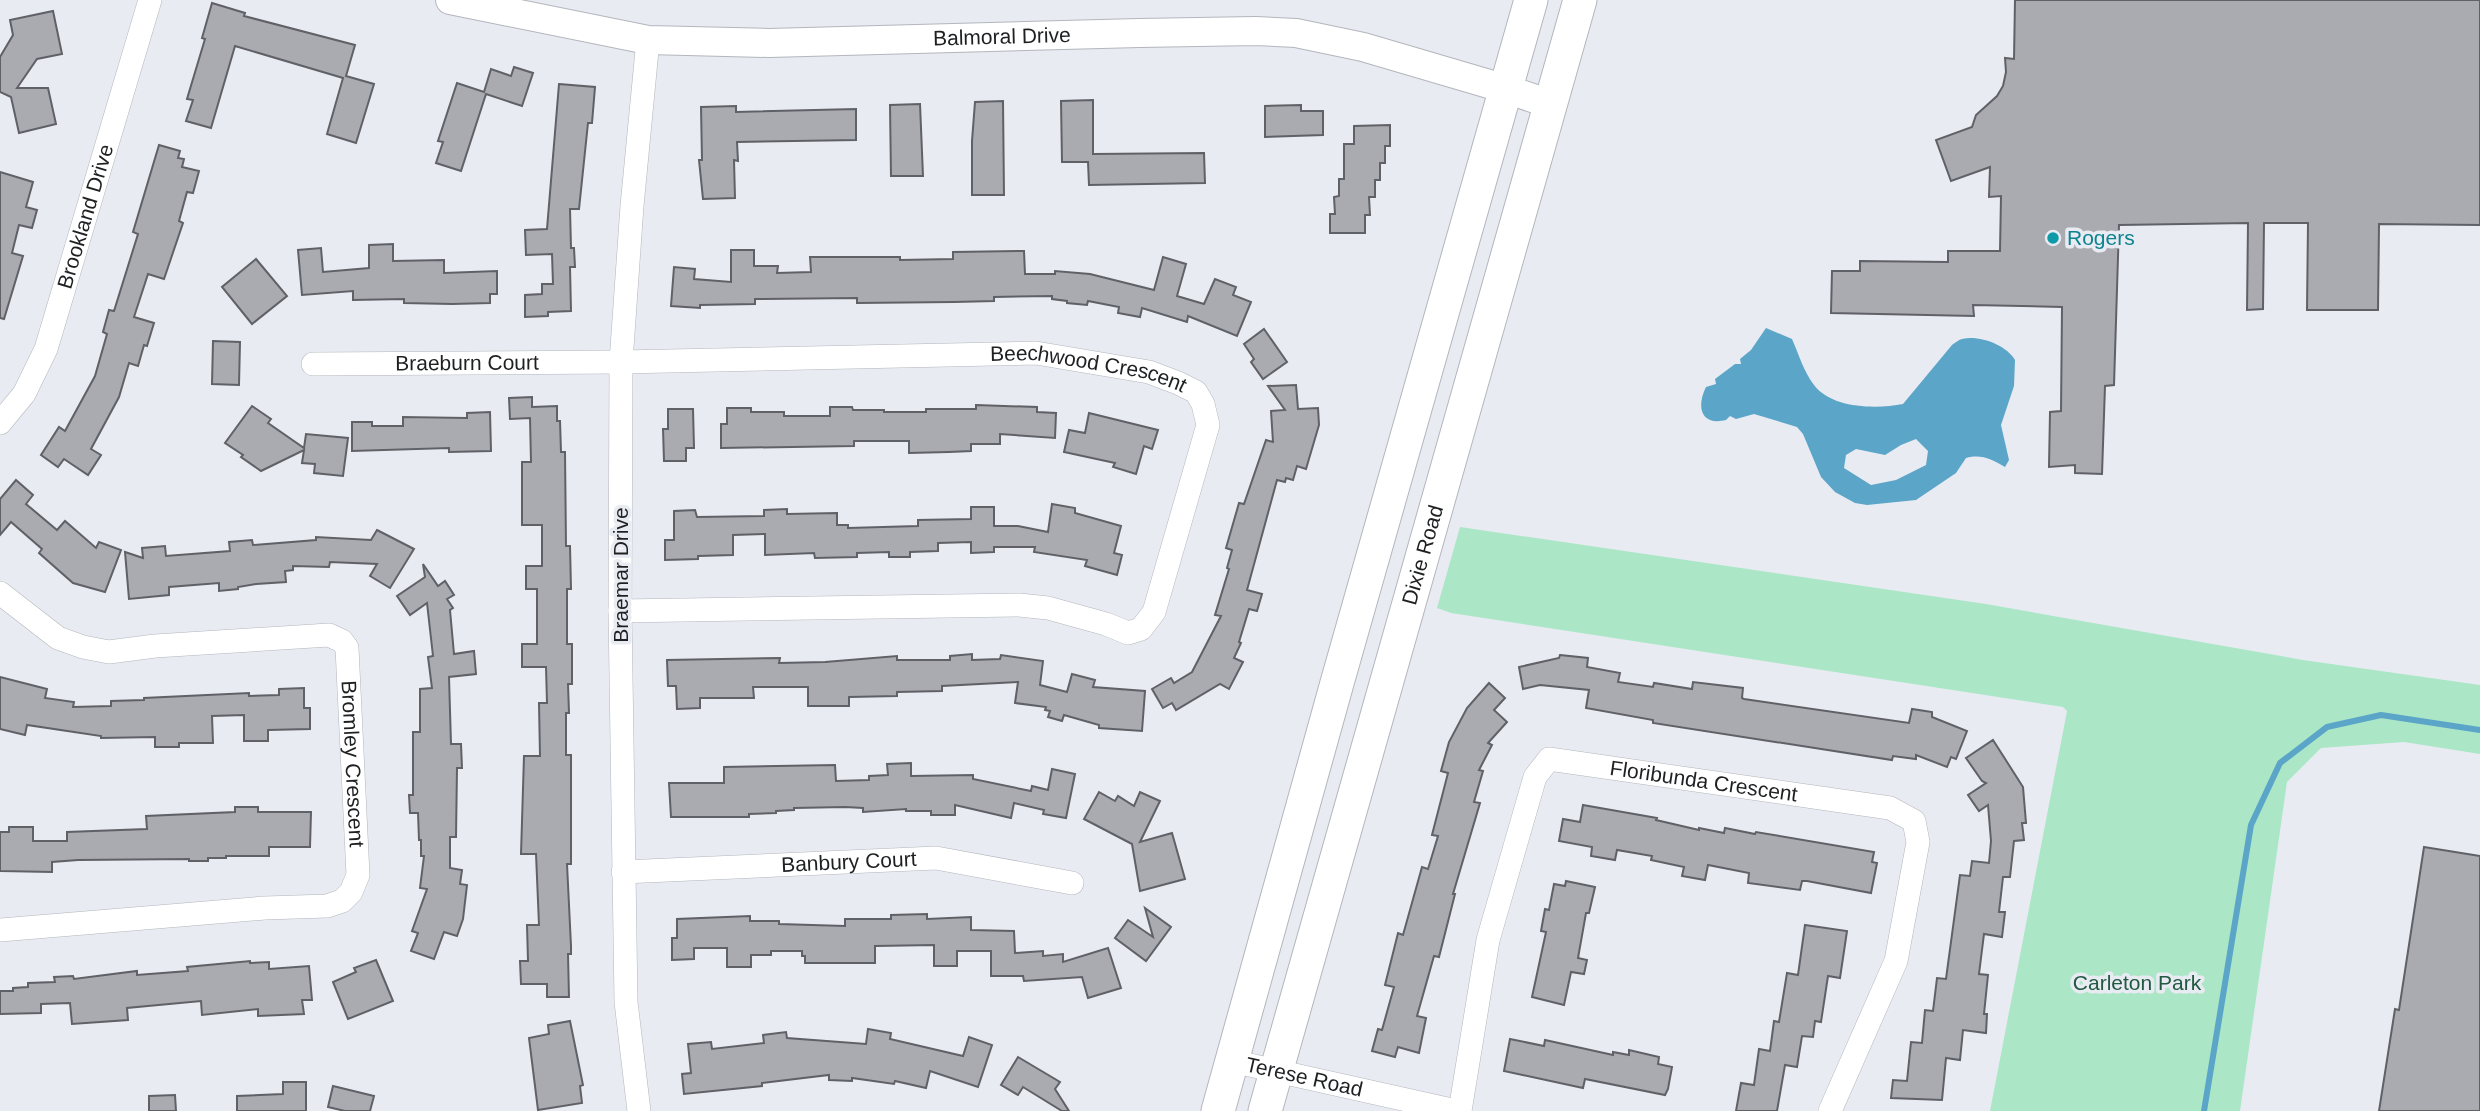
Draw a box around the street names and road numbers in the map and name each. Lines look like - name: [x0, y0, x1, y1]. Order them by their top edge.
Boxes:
- street label: Balmoral Drive: [933, 23, 1071, 50]
- street label: Brookland Drive: [53, 141, 117, 291]
- street label: Beechwood Crescent: [990, 341, 1191, 397]
- street label: Braeburn Court: [395, 351, 539, 374]
- street label: Dixie Road: [1397, 502, 1447, 607]
- street label: Braemar Drive: [609, 507, 632, 643]
- street label: Bromley Crescent: [338, 680, 369, 848]
- street label: Floribunda Crescent: [1608, 756, 1799, 806]
- street label: Banbury Court: [781, 847, 917, 876]
- street label: Terese Road: [1244, 1052, 1365, 1101]

